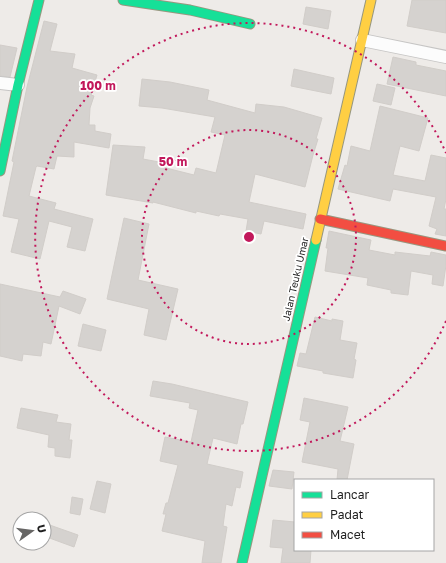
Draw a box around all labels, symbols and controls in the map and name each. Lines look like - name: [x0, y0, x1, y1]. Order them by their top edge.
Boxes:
- text: 100 m: [80, 78, 116, 93]
- text: 50 m: [159, 154, 187, 169]
- centre of rings: [242, 230, 256, 244]
- street label: Jalan Teuku Umar: [280, 236, 311, 322]
- legend: [294, 479, 434, 551]
- text: Lancar: [330, 487, 369, 502]
- text: Padat: [330, 507, 364, 522]
- north arrow: [12, 511, 52, 551]
- text: U: [35, 523, 49, 534]
- text: Macet: [330, 527, 366, 542]

